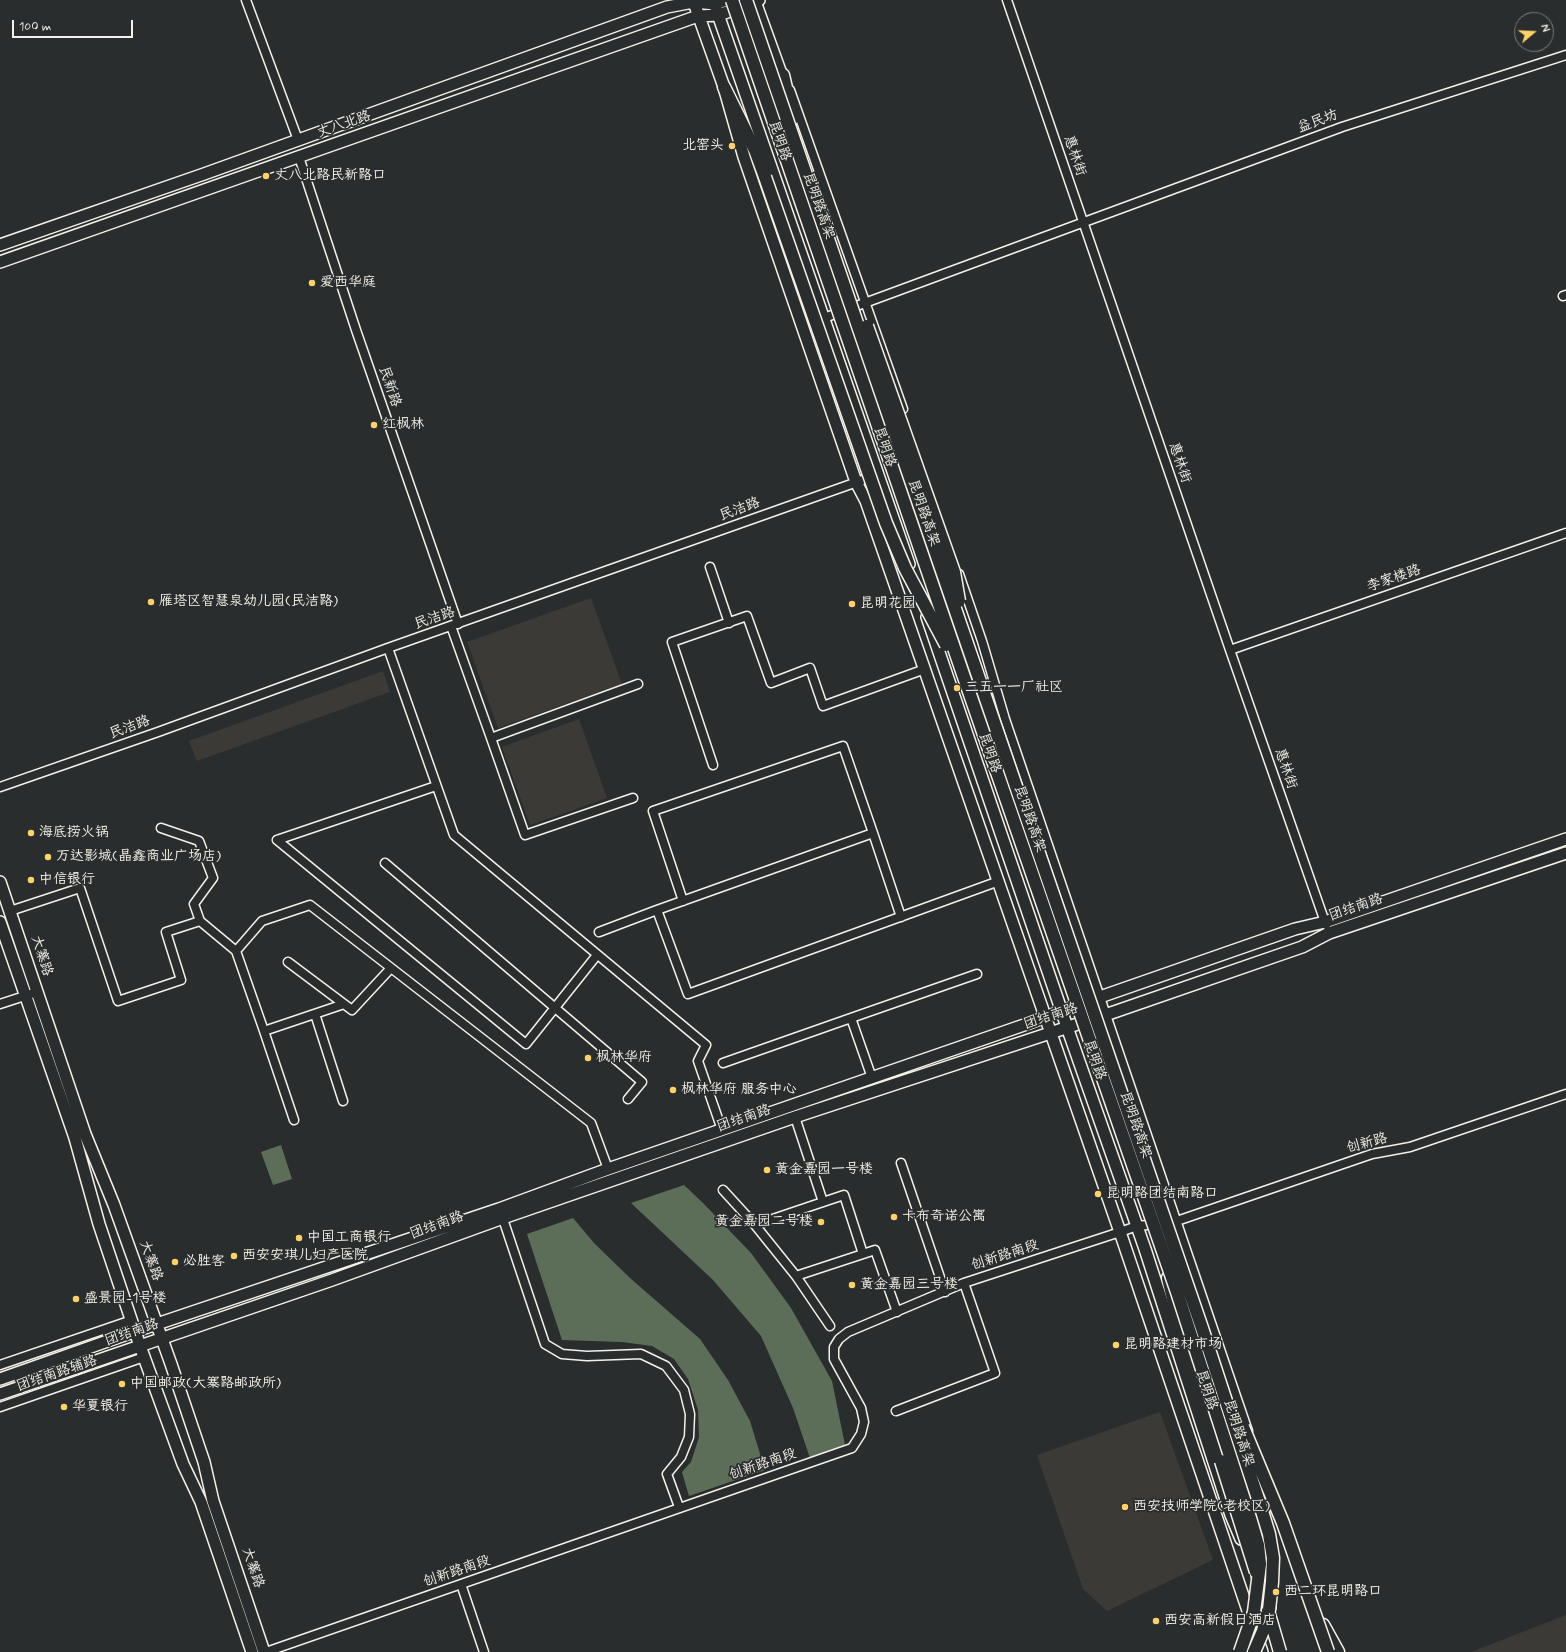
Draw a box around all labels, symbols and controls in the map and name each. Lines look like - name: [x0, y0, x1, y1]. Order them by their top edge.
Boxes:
- scale bar: [14, 12, 135, 38]
- north arrow: [1514, 12, 1554, 52]
- text: 100 m: [19, 19, 51, 35]
- text: N: [1537, 23, 1552, 34]
- street label: 益民坊: [1295, 107, 1341, 137]
- street label: 丈八北路: [315, 108, 373, 142]
- street label: 昆明路: [764, 118, 794, 164]
- street label: 惠林街: [1059, 133, 1089, 179]
- place label: 北窑头: [682, 138, 724, 154]
- marker: 北窑头: [727, 141, 737, 151]
- place label: 丈八北路民新路口: [274, 168, 386, 184]
- street label: 昆明路高架: [799, 170, 837, 242]
- marker: 丈八北路民新路口: [261, 171, 271, 181]
- place label: 爱西华庭: [320, 275, 376, 291]
- marker: 爱西华庭: [307, 278, 317, 288]
- street label: 民新路: [374, 364, 404, 410]
- place label: 红枫林: [382, 417, 424, 433]
- marker: 红枫林: [369, 420, 379, 430]
- street label: 昆明路: [869, 424, 899, 470]
- street label: 惠林街: [1164, 440, 1194, 486]
- street label: 昆明路高架: [904, 477, 942, 549]
- street label: 民洁路: [717, 495, 763, 525]
- street label: 李家楼路: [1365, 562, 1423, 596]
- place label: 雁塔区智慧泉幼儿园(民洁路): [159, 594, 338, 610]
- place label: 昆明花园: [860, 596, 916, 612]
- marker: 雁塔区智慧泉幼儿园(民洁路): [146, 597, 156, 607]
- marker: 昆明花园: [847, 599, 857, 609]
- street label: 民洁路: [412, 604, 458, 634]
- place label: 三五一一厂社区: [965, 680, 1063, 696]
- marker: 三五一一厂社区: [952, 683, 962, 693]
- street label: 民洁路: [107, 713, 153, 743]
- street label: 昆明路: [974, 730, 1004, 776]
- street label: 惠林街: [1270, 746, 1300, 792]
- street label: 昆明路高架: [1010, 783, 1048, 855]
- place label: 海底捞火锅: [39, 825, 109, 841]
- marker: 海底捞火锅: [26, 828, 36, 838]
- place label: 万达影城(晶鑫商业广场店): [56, 849, 221, 865]
- marker: 万达影城(晶鑫商业广场店): [43, 852, 53, 862]
- place label: 中信银行: [39, 872, 95, 888]
- marker: 中信银行: [26, 875, 36, 885]
- street label: 团结南路: [1327, 891, 1385, 925]
- street label: 大寨路: [27, 933, 55, 979]
- street label: 团结南路: [1022, 1000, 1080, 1034]
- street label: 昆明路: [1079, 1037, 1109, 1083]
- place label: 枫林华府: [596, 1050, 652, 1066]
- marker: 枫林华府: [583, 1053, 593, 1063]
- place label: 枫林华府 服务中心: [681, 1082, 797, 1098]
- marker: 枫林华府 服务中心: [668, 1085, 678, 1095]
- street label: 昆明路高架: [1116, 1089, 1154, 1161]
- street label: 团结南路: [715, 1102, 773, 1136]
- street label: 创新路: [1345, 1130, 1389, 1158]
- place label: 黄金嘉园一号楼: [775, 1162, 873, 1178]
- marker: 黄金嘉园一号楼: [762, 1165, 772, 1175]
- place label: 昆明路团结南路口: [1106, 1186, 1218, 1202]
- marker: 昆明路团结南路口: [1093, 1189, 1103, 1199]
- street label: 团结南路: [408, 1209, 466, 1243]
- place label: 卡布奇诺公寓: [902, 1209, 986, 1225]
- marker: 卡布奇诺公寓: [889, 1212, 899, 1222]
- place label: 黄金嘉园二号楼: [715, 1214, 813, 1230]
- marker: 黄金嘉园二号楼: [816, 1217, 826, 1227]
- place label: 中国工商银行: [307, 1230, 391, 1246]
- marker: 中国工商银行: [294, 1233, 304, 1243]
- street label: 创新路南段: [969, 1237, 1041, 1275]
- street label: 大寨路: [135, 1238, 165, 1284]
- place label: 西安安琪儿妇产医院: [242, 1248, 368, 1264]
- marker: 西安安琪儿妇产医院: [229, 1251, 239, 1261]
- place label: 必胜客: [183, 1254, 225, 1270]
- marker: 必胜客: [170, 1257, 180, 1267]
- place label: 黄金嘉园三号楼: [860, 1277, 958, 1293]
- marker: 黄金嘉园三号楼: [847, 1280, 857, 1290]
- place label: 盛景园-1号楼: [84, 1291, 167, 1307]
- marker: 盛景园-1号楼: [71, 1294, 81, 1304]
- street label: 团结南路: [103, 1316, 161, 1350]
- place label: 昆明路建材市场: [1124, 1337, 1222, 1353]
- marker: 昆明路建材市场: [1111, 1340, 1121, 1350]
- street label: 团结南路辅路: [15, 1352, 99, 1396]
- street label: 昆明路: [1192, 1367, 1220, 1413]
- place label: 中国邮政(大寨路邮政所): [130, 1376, 281, 1392]
- marker: 中国邮政(大寨路邮政所): [117, 1379, 127, 1389]
- street label: 昆明路高架: [1219, 1397, 1257, 1469]
- place label: 华夏银行: [72, 1399, 128, 1415]
- marker: 华夏银行: [59, 1402, 69, 1412]
- street label: 创新路南段: [727, 1446, 799, 1484]
- place label: 西安技师学院(老校区): [1133, 1499, 1270, 1515]
- marker: 西安技师学院(老校区): [1120, 1502, 1130, 1512]
- street label: 大寨路: [237, 1545, 267, 1591]
- street label: 创新路南段: [421, 1553, 493, 1591]
- place label: 西二环昆明路口: [1284, 1584, 1382, 1600]
- marker: 西二环昆明路口: [1271, 1587, 1281, 1597]
- place label: 西安高新假日酒店: [1164, 1613, 1276, 1629]
- marker: 西安高新假日酒店: [1151, 1616, 1161, 1626]

